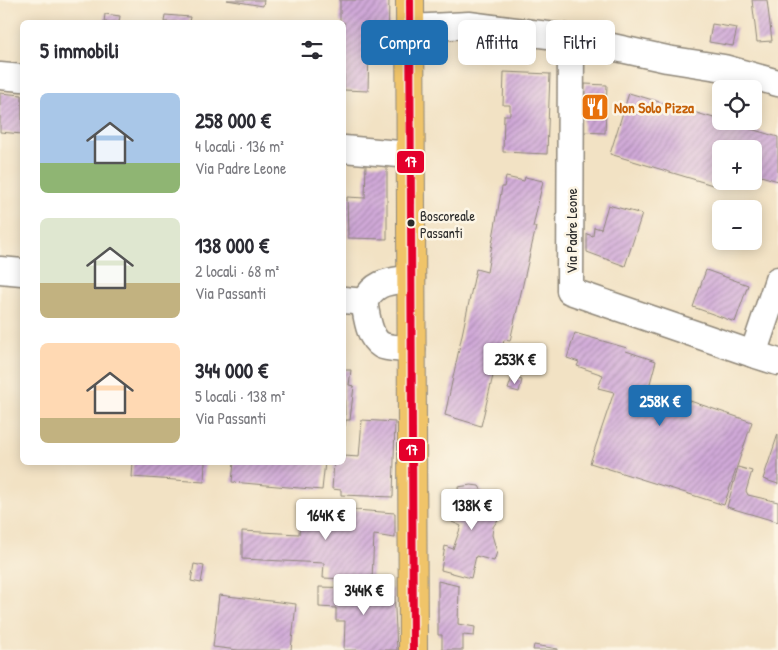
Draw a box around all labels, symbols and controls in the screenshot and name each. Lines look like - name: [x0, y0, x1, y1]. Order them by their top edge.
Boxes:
- chip: Compra: [361, 20, 448, 65]
- chip: Affitta: [458, 20, 536, 65]
- chip: Filtri: [546, 20, 615, 65]
- text: 5 immobili: [40, 36, 119, 65]
- icon: filters: [298, 36, 326, 64]
- map controls: [712, 80, 762, 250]
- button: locate: [712, 80, 762, 130]
- restaurant icon: Non Solo Pizza: [580, 92, 610, 122]
- place label: Non Solo Pizza: [614, 97, 694, 118]
- text: 258 000 €: [195, 106, 271, 135]
- icon: home: [80, 113, 140, 173]
- text: 4 locali · 136 m²: [195, 135, 284, 157]
- button: +: [712, 140, 762, 190]
- line badge: 17: [396, 150, 425, 174]
- text: 17: [405, 152, 417, 171]
- text: Via Padre Leone: [195, 157, 286, 179]
- street label: Via Padre Leone: [561, 188, 582, 274]
- button: −: [712, 200, 762, 250]
- place label: Boscoreale Passanti: [420, 206, 475, 242]
- marker: Boscoreale Passanti: [406, 218, 416, 228]
- text: 138 000 €: [195, 231, 269, 260]
- icon: home: [80, 238, 140, 298]
- text: 2 locali · 68 m²: [195, 260, 279, 282]
- text: Via Passanti: [195, 282, 266, 304]
- pin: 253K €: [474, 342, 556, 385]
- text: 253K €: [494, 348, 536, 370]
- text: 344 000 €: [195, 356, 268, 385]
- icon: home: [80, 363, 140, 423]
- pin: 258K €: [619, 384, 701, 427]
- text: 5 locali · 138 m²: [195, 385, 285, 407]
- text: 258K €: [640, 390, 680, 412]
- text: Via Passanti: [195, 407, 266, 429]
- line badge: 17: [398, 438, 426, 462]
- text: 17: [406, 440, 418, 459]
- pin: 138K €: [431, 488, 513, 531]
- text: 138K €: [452, 494, 492, 516]
- pin: 164K €: [285, 498, 367, 541]
- text: 164K €: [307, 504, 345, 526]
- pin: 344K €: [323, 574, 405, 616]
- text: 344K €: [345, 579, 383, 601]

